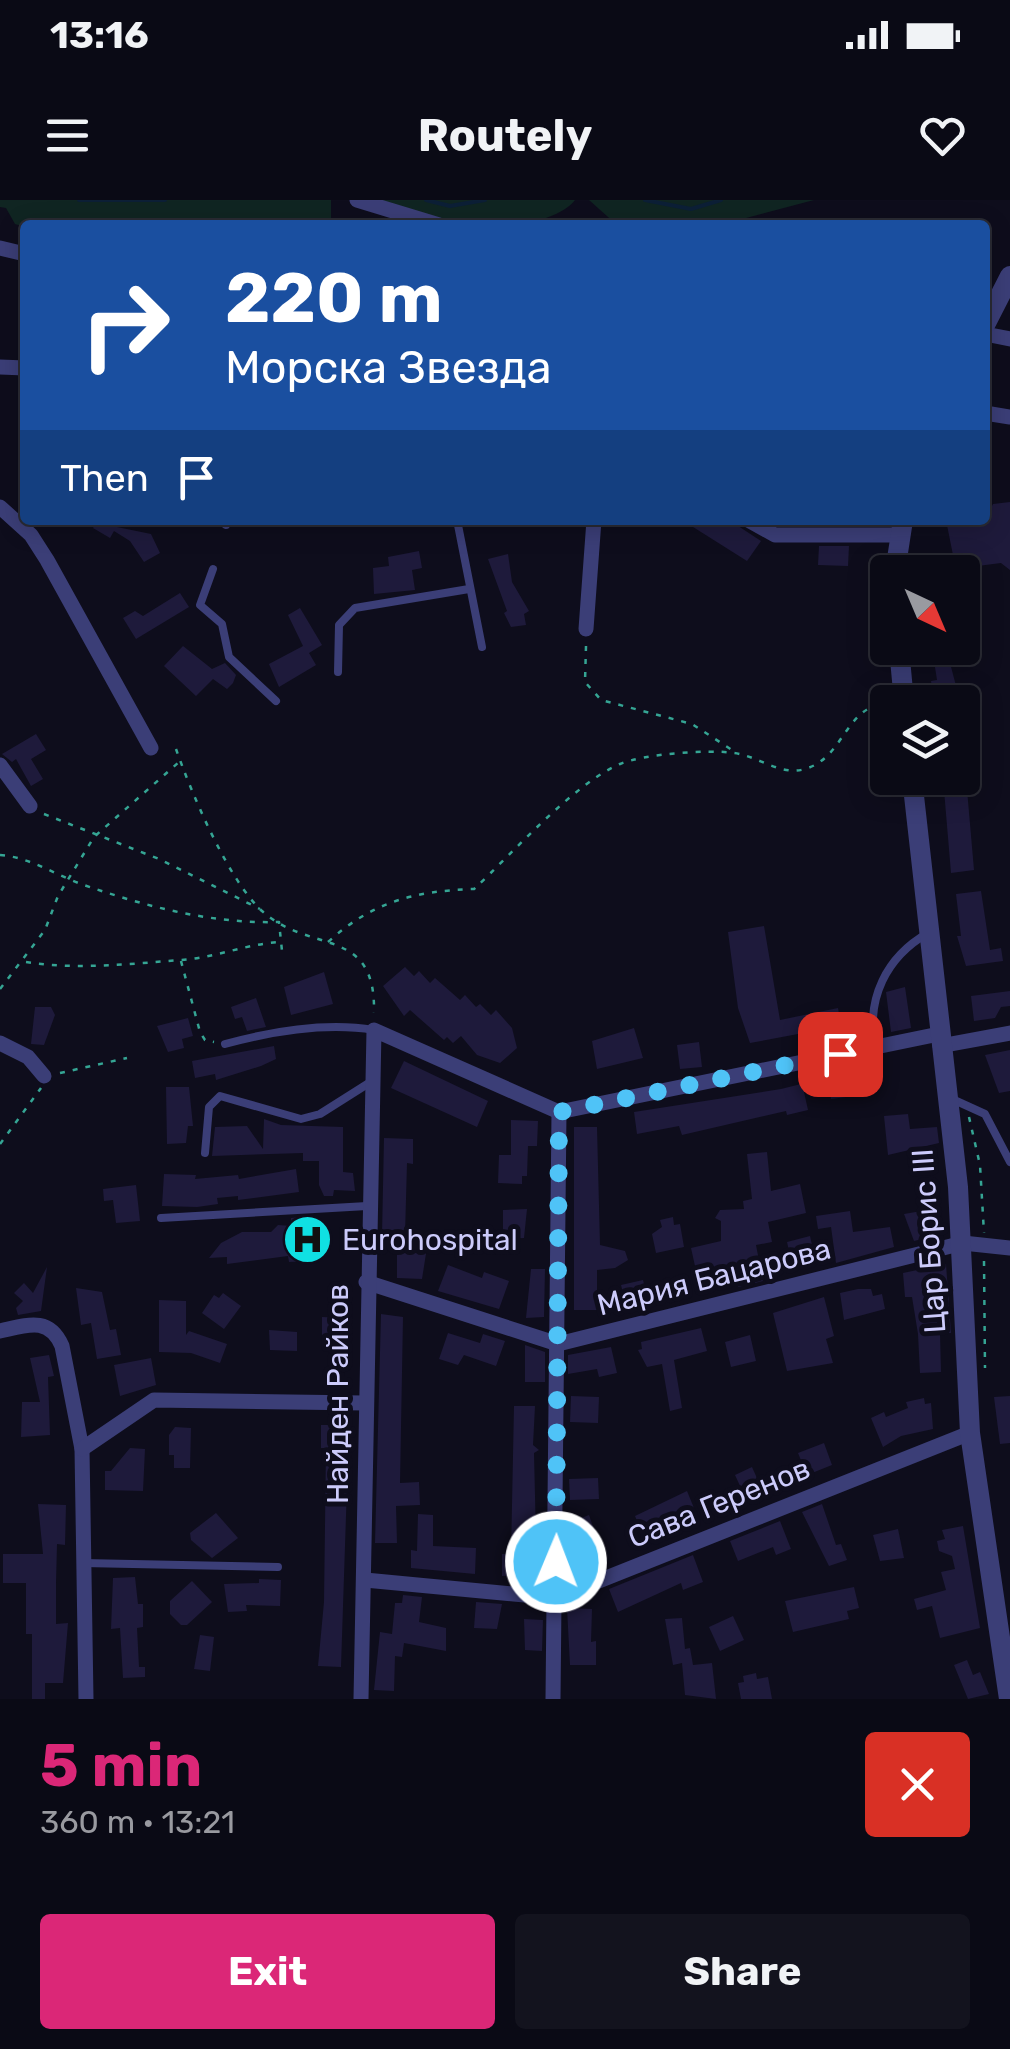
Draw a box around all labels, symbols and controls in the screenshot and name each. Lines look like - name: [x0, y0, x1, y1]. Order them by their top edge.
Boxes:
- text: 13:16: [50, 12, 149, 58]
- icon: menu: [40, 108, 95, 163]
- icon: heart: [915, 108, 970, 163]
- text: Routely: [418, 109, 592, 162]
- text: 220 m: [225, 257, 443, 340]
- icon: right: [60, 260, 190, 390]
- text: Морска Звезда: [225, 341, 551, 394]
- icon: arrive: [169, 450, 224, 505]
- text: Then: [60, 455, 149, 501]
- north arrow: [870, 555, 980, 665]
- map controls: [870, 555, 980, 795]
- button: layers: [870, 685, 980, 795]
- pin: [798, 1012, 883, 1097]
- icon: arrive: [813, 1027, 868, 1082]
- street label: Цар Борис III: [905, 1148, 953, 1334]
- hospital icon: Eurohospital: [281, 1214, 333, 1266]
- place label: Eurohospital: [342, 1222, 518, 1258]
- street label: Мария Бацарова: [593, 1231, 835, 1323]
- street label: Найден Райков: [320, 1284, 356, 1504]
- street label: Сава Геренов: [623, 1450, 815, 1556]
- position arrow: [504, 1510, 608, 1614]
- text: 5 min: [40, 1730, 202, 1801]
- button: close: [865, 1732, 970, 1837]
- text: 360 m · 13:21: [40, 1803, 235, 1841]
- button: Exit: [40, 1914, 495, 2029]
- button: Share: [515, 1914, 970, 2029]

